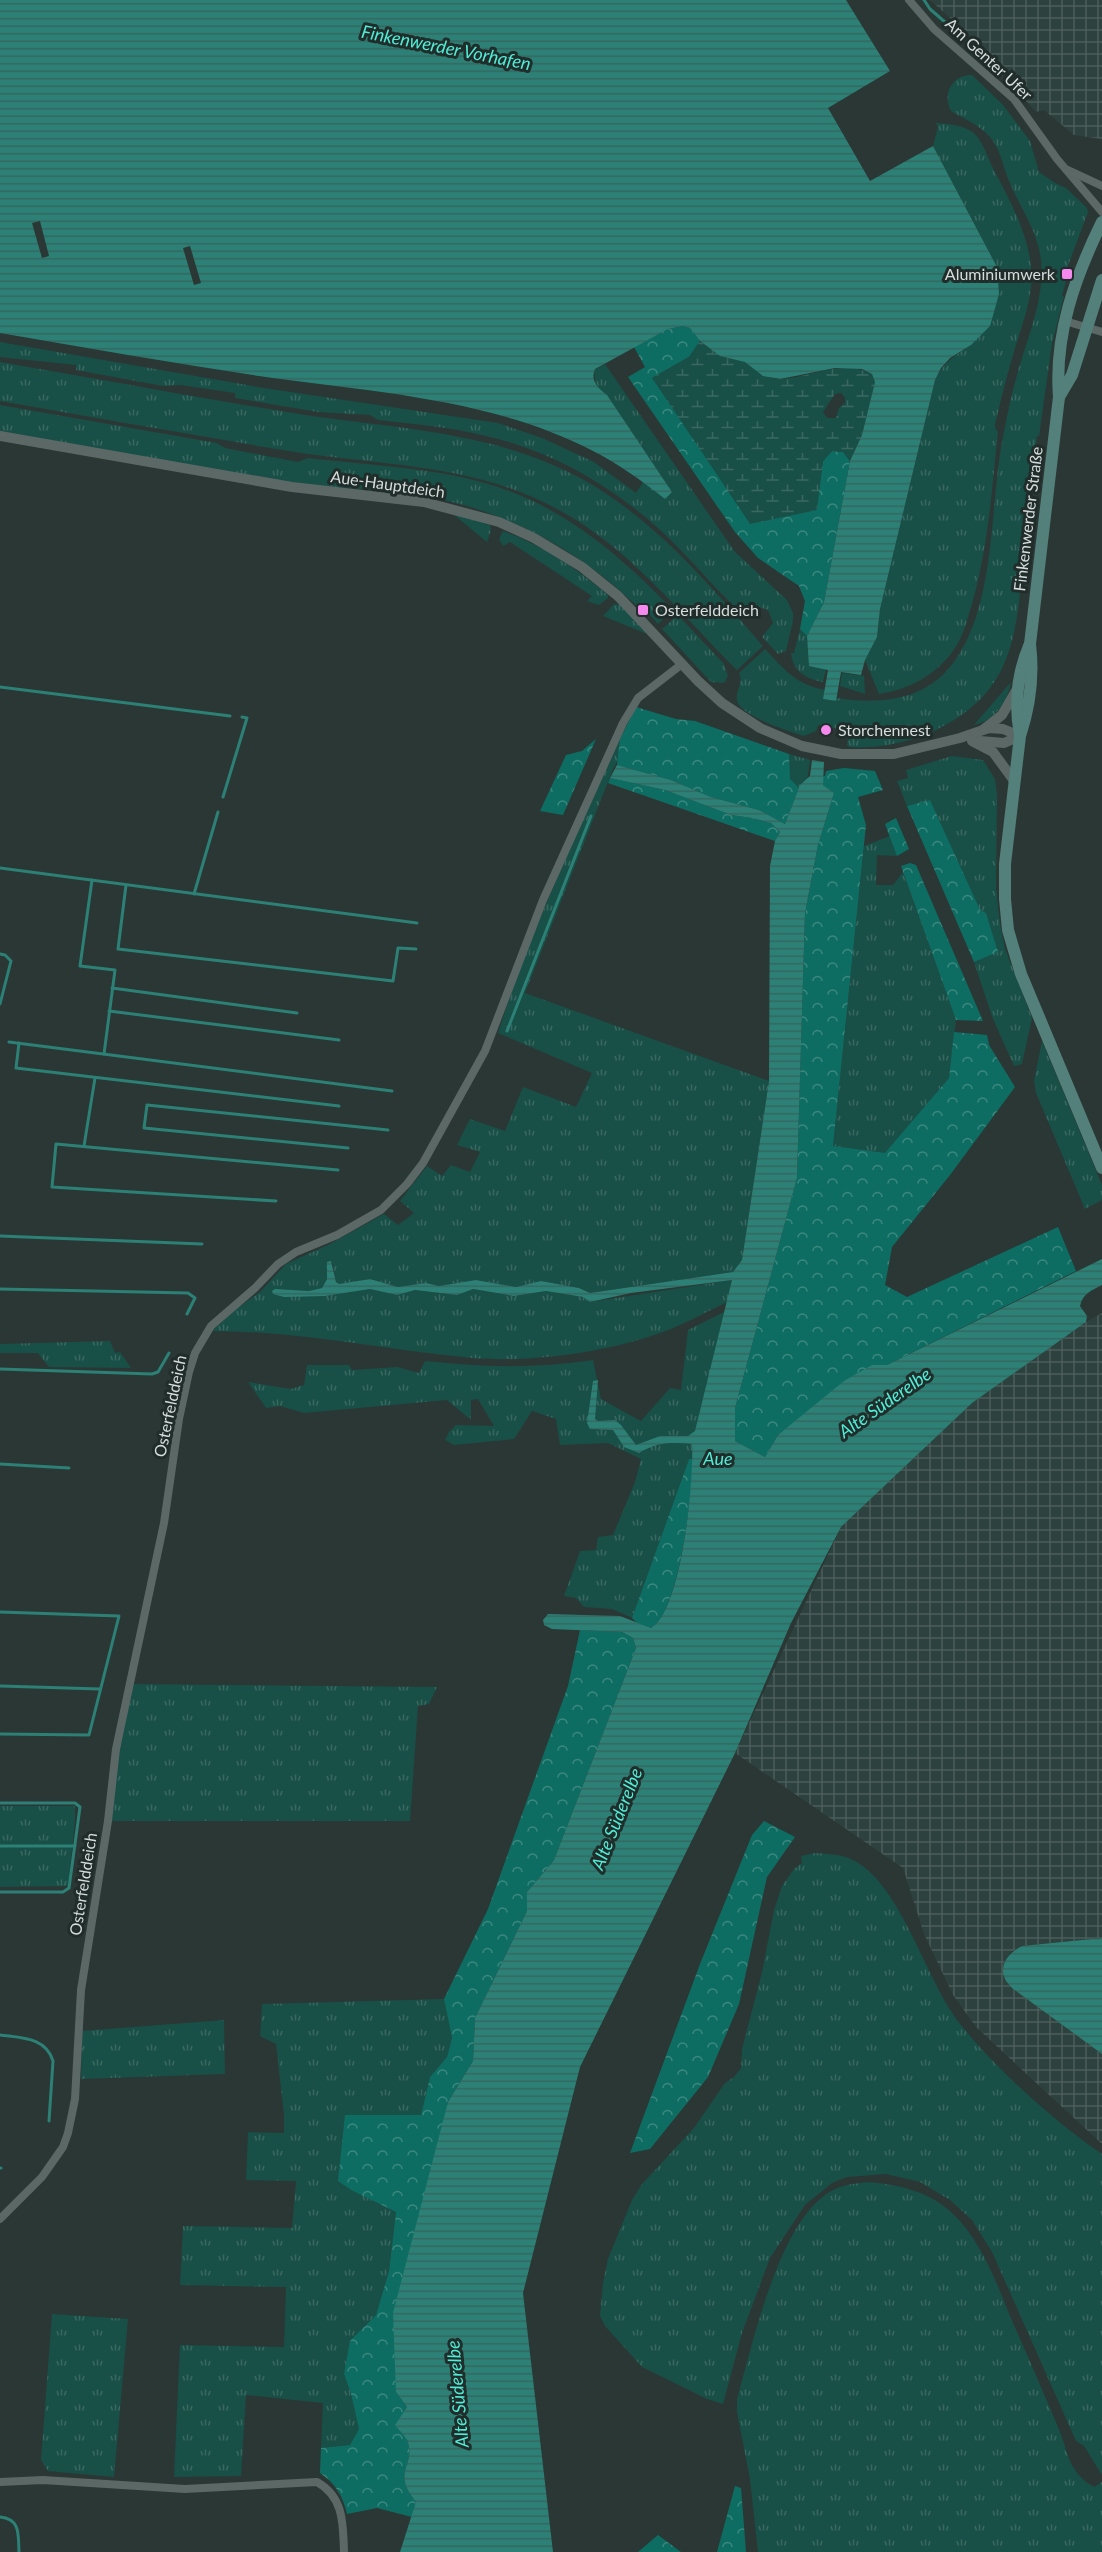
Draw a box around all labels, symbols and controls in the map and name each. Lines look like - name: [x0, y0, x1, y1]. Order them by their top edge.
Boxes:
- street label: Am Genter Ufer: [942, 14, 1037, 104]
- water label: Finkenwerder Vorhafen: [360, 20, 533, 74]
- place label: Aluminiumwerk: [945, 264, 1056, 283]
- marker: Aluminiumwerk: [1060, 267, 1074, 281]
- street label: Finkenwerder Straße: [1009, 446, 1046, 592]
- street label: Aue-Hauptdeich: [330, 466, 446, 501]
- place label: Osterfelddeich: [655, 600, 759, 619]
- marker: Osterfelddeich: [636, 603, 650, 617]
- place label: Storchennest: [838, 720, 931, 739]
- marker: Storchennest: [819, 723, 833, 737]
- street label: Osterfelddeich: [149, 1353, 190, 1459]
- water label: Alte Süderelbe: [833, 1362, 935, 1443]
- water label: Aue: [702, 1447, 733, 1469]
- water label: Alte Süderelbe: [585, 1765, 646, 1874]
- street label: Osterfelddeich: [65, 1831, 100, 1937]
- water label: Alte Süderelbe: [441, 2339, 473, 2450]

